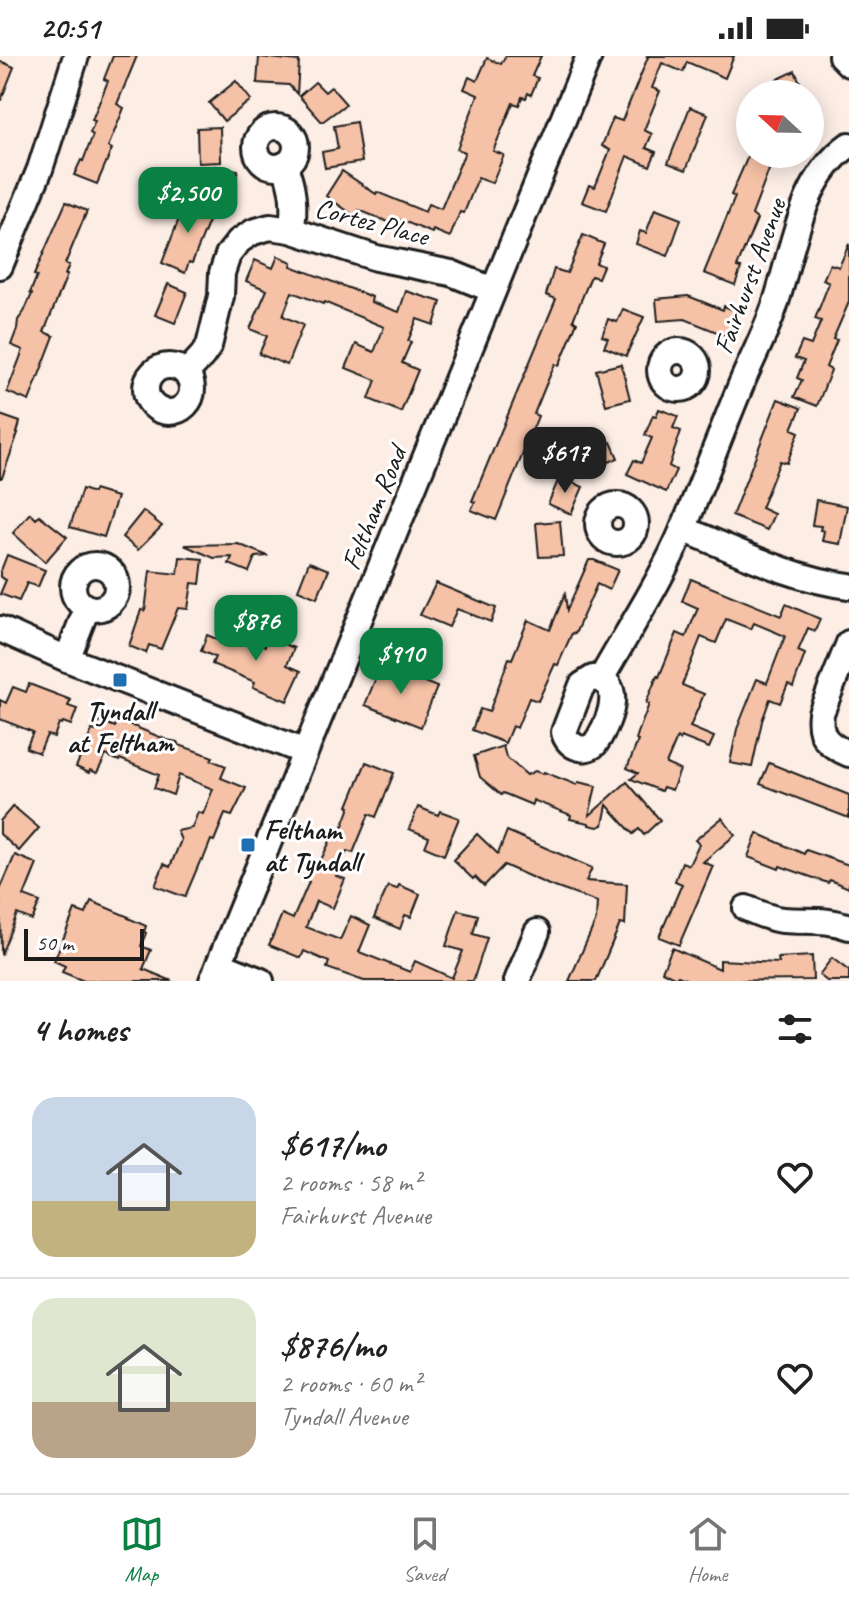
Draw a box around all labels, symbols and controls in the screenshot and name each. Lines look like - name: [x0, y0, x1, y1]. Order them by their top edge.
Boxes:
- text: 20:51: [40, 9, 99, 47]
- north arrow: [736, 80, 824, 168]
- map controls: [736, 80, 824, 168]
- pin: $2,500: [123, 167, 253, 235]
- text: $2,500: [156, 176, 220, 209]
- street label: Cortez Place: [312, 190, 434, 254]
- street label: Fairhurst Avenue: [705, 192, 794, 359]
- pin: $617: [518, 427, 612, 495]
- text: $617: [541, 436, 589, 469]
- street label: Feltham Road: [333, 438, 416, 575]
- pin: $876: [209, 595, 303, 663]
- text: $876: [232, 604, 280, 637]
- pin: $910: [354, 628, 448, 696]
- text: $910: [378, 637, 424, 670]
- marker: Tyndall at Feltham: [111, 671, 129, 689]
- place label: Tyndall at Feltham: [67, 693, 175, 760]
- place label: Feltham at Tyndall: [264, 812, 365, 880]
- marker: Feltham at Tyndall: [239, 836, 257, 854]
- scale bar: [24, 925, 144, 961]
- text: 50 m: [36, 929, 73, 957]
- icon: filters: [773, 1007, 817, 1051]
- text: 4 homes: [32, 1008, 128, 1051]
- text: $617/mo: [280, 1123, 385, 1166]
- icon: home: [96, 1129, 192, 1225]
- icon: heart: [773, 1155, 817, 1199]
- text: 2 rooms · 58 m²: [280, 1166, 421, 1199]
- text: Fairhurst Avenue: [280, 1199, 431, 1232]
- text: $876/mo: [280, 1324, 385, 1367]
- icon: home: [96, 1330, 192, 1426]
- icon: heart: [773, 1356, 817, 1400]
- text: 2 rooms · 60 m²: [280, 1367, 421, 1400]
- text: Tyndall Avenue: [280, 1400, 408, 1433]
- tab: Map: [120, 1512, 164, 1588]
- tab: Saved: [403, 1512, 447, 1588]
- tab: Home: [686, 1512, 730, 1588]

